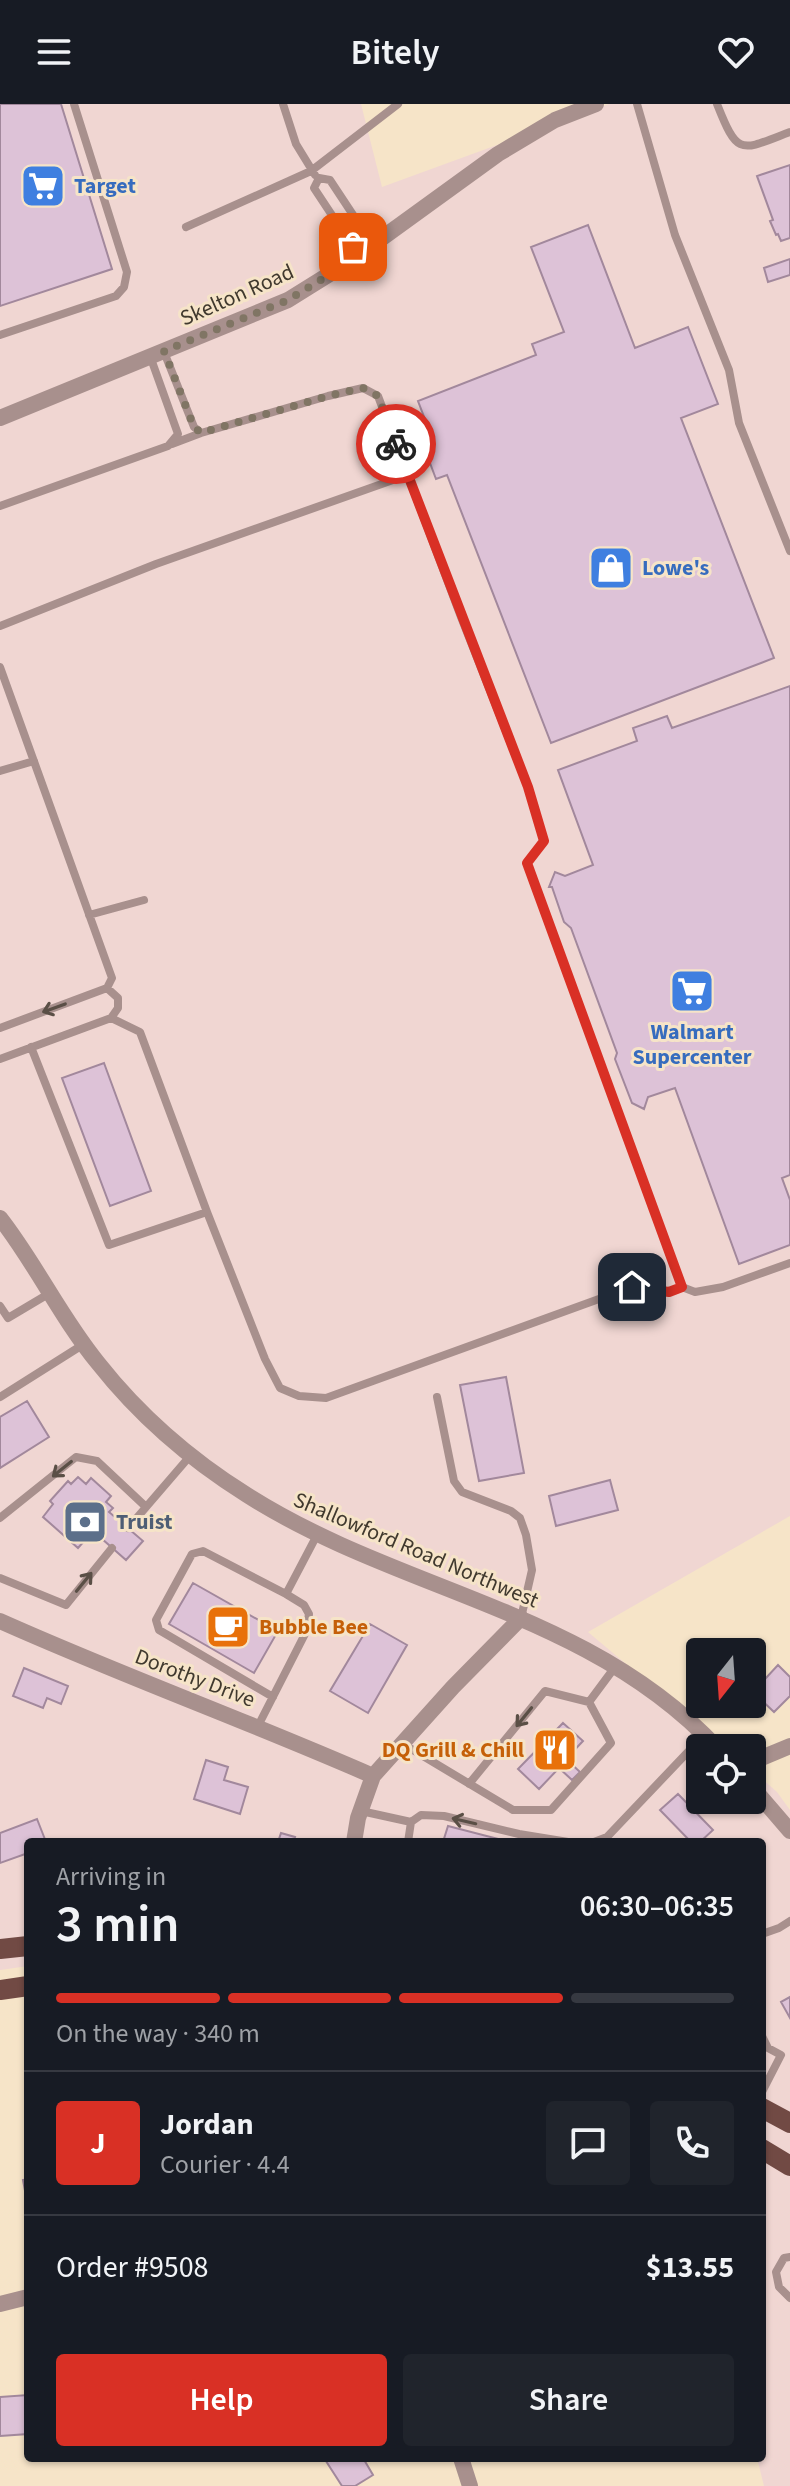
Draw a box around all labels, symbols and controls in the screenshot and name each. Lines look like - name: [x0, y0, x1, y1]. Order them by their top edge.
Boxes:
- text: Bitely: [350, 27, 440, 78]
- icon: menu: [32, 30, 76, 74]
- icon: heart: [714, 30, 758, 74]
- supermarket icon: Target: [19, 162, 67, 210]
- place label: Target: [74, 170, 136, 202]
- pin: [319, 213, 387, 281]
- icon: bag: [331, 225, 375, 269]
- street label: Skelton Road: [175, 256, 299, 334]
- courier: [356, 404, 436, 484]
- icon: bike: [374, 422, 418, 466]
- shop icon: Lowe's: [587, 544, 635, 592]
- place label: Lowe's: [642, 552, 710, 584]
- supermarket icon: Walmart Supercenter: [668, 967, 716, 1015]
- one-way arrow: [42, 1002, 66, 1016]
- place label: Walmart Supercenter: [632, 1016, 752, 1073]
- pin: [598, 1253, 666, 1321]
- icon: home: [610, 1265, 654, 1309]
- one-way arrow: [51, 1459, 72, 1477]
- street label: Shallowford Road Northwest: [288, 1484, 544, 1616]
- bank icon: Truist: [61, 1498, 109, 1546]
- place label: Truist: [116, 1506, 173, 1538]
- one-way arrow: [75, 1572, 93, 1593]
- cafe icon: Bubble Bee: [204, 1603, 252, 1651]
- place label: Bubble Bee: [259, 1611, 368, 1643]
- north arrow: [686, 1638, 766, 1718]
- map controls: [686, 1638, 766, 1814]
- street label: Dorothy Drive: [130, 1640, 260, 1716]
- one-way arrow: [515, 1706, 533, 1727]
- restaurant icon: DQ Grill & Chill: [531, 1726, 579, 1774]
- place label: DQ Grill & Chill: [382, 1734, 525, 1766]
- button: locate: [686, 1734, 766, 1814]
- one-way arrow: [452, 1813, 477, 1828]
- text: Arriving in: [56, 1858, 166, 1895]
- text: 06:30–06:35: [580, 1885, 734, 1928]
- text: 3 min: [56, 1888, 180, 1962]
- text: On the way · 340 m: [56, 2015, 260, 2052]
- button: chat: [546, 2101, 630, 2185]
- button: phone: [650, 2101, 734, 2185]
- text: Jordan: [160, 2103, 254, 2146]
- text: J: [90, 2122, 106, 2165]
- text: Courier · 4.4: [160, 2146, 290, 2183]
- text: Order #9508: [56, 2246, 209, 2289]
- text: $13.55: [646, 2246, 734, 2289]
- button: Help: [56, 2354, 387, 2446]
- button: Share: [403, 2354, 734, 2446]

